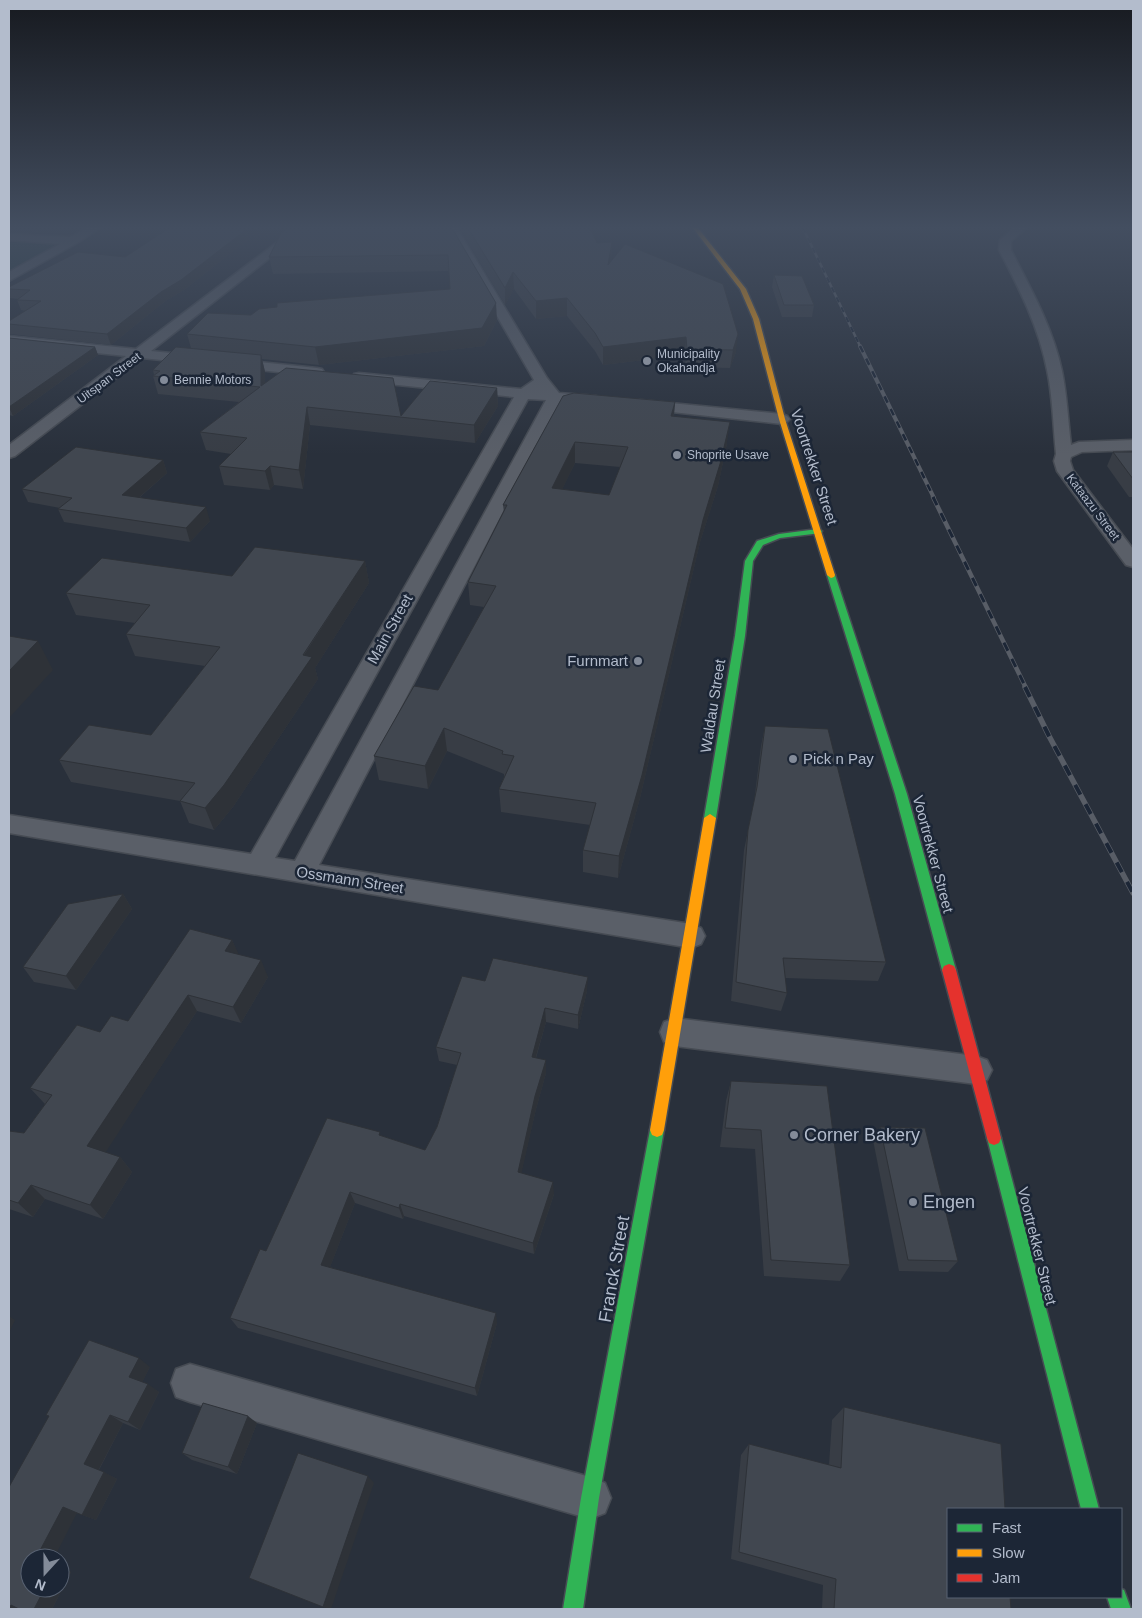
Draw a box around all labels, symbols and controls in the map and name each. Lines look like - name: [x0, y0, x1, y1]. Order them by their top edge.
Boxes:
- place label: Municipality Okahandja: [657, 347, 720, 375]
- street label: Uitspan Street: [74, 349, 144, 406]
- marker: Municipality Okahandja: [641, 355, 653, 367]
- place label: Bennie Motors: [174, 373, 251, 387]
- marker: Bennie Motors: [158, 374, 170, 386]
- street label: Voortrekker Street: [788, 407, 841, 528]
- place label: Shoprite Usave: [687, 448, 769, 462]
- marker: Shoprite Usave: [671, 449, 683, 461]
- street label: Kataazu Street: [1064, 471, 1123, 543]
- street label: Main Street: [364, 590, 416, 666]
- place label: Furnmart: [567, 652, 629, 669]
- marker: Furnmart: [632, 655, 644, 667]
- street label: Waldau Street: [697, 657, 728, 754]
- place label: Pick n Pay: [803, 750, 874, 767]
- marker: Pick n Pay: [787, 753, 799, 765]
- street label: Voortrekker Street: [910, 793, 958, 915]
- street label: Ossmann Street: [295, 863, 406, 897]
- place label: Corner Bakery: [804, 1125, 920, 1145]
- marker: Corner Bakery: [788, 1129, 800, 1141]
- street label: Voortrekker Street: [1015, 1185, 1061, 1307]
- place label: Engen: [923, 1192, 975, 1212]
- marker: Engen: [907, 1196, 919, 1208]
- street label: Franck Street: [595, 1214, 633, 1324]
- legend: [947, 1508, 1122, 1598]
- text: Fast: [992, 1519, 1022, 1536]
- text: Slow: [992, 1544, 1025, 1561]
- north arrow: [20, 1548, 70, 1598]
- text: Jam: [992, 1569, 1020, 1586]
- text: N: [33, 1576, 48, 1594]

